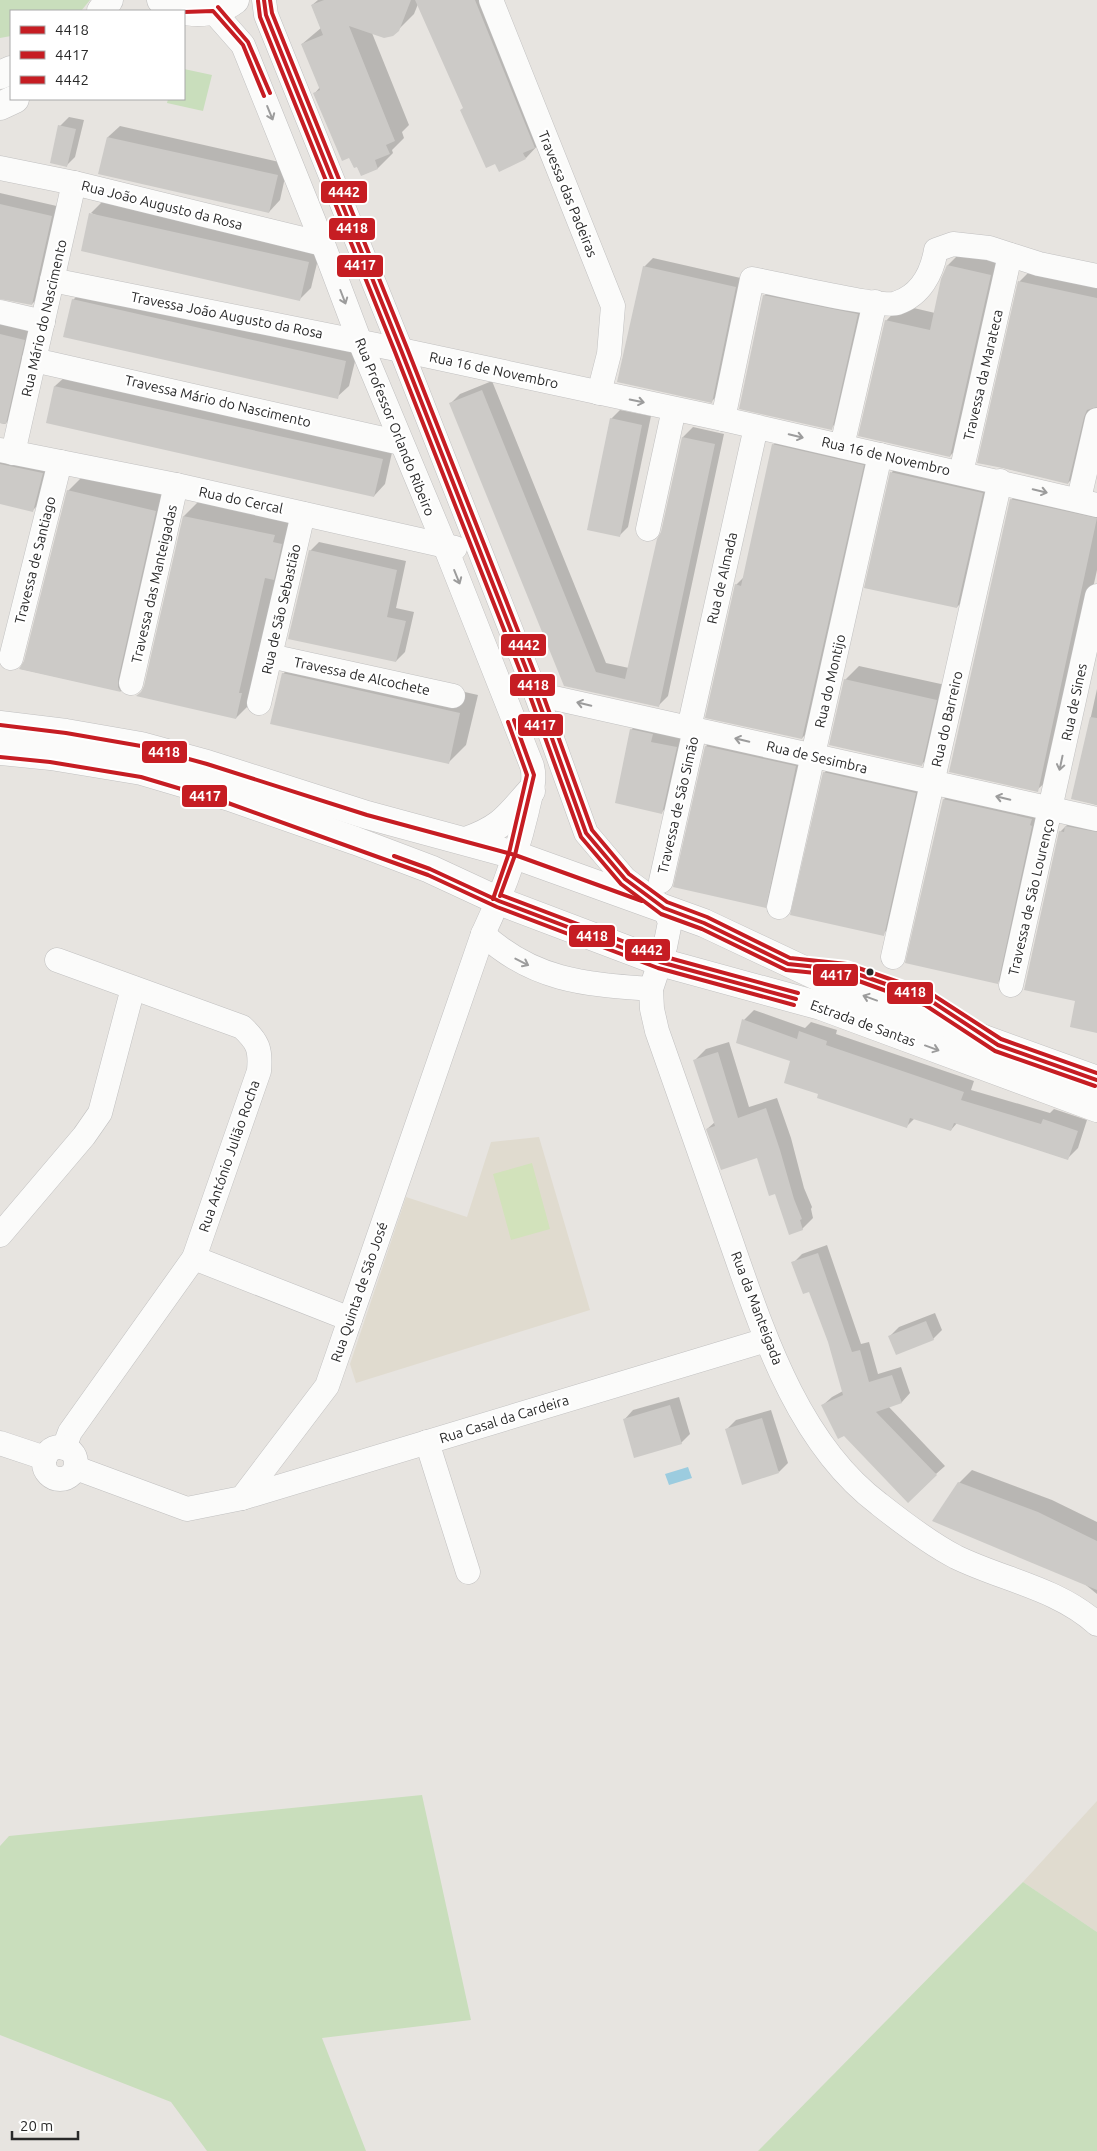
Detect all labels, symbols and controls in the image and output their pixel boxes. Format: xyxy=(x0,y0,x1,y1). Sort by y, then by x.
legend xyxy=(10,10,185,100)
text: 4418 xyxy=(55,21,89,38)
text: 4417 xyxy=(55,46,89,63)
text: 4442 xyxy=(55,71,89,88)
one-way arrow xyxy=(266,105,276,120)
street label: Travessa das Padeiras xyxy=(535,128,601,260)
street label: Rua João Augusto da Rosa xyxy=(80,177,244,233)
line badge: 4442 xyxy=(320,180,368,204)
text: 4442 xyxy=(328,184,360,200)
line badge: 4418 xyxy=(328,217,376,241)
text: 4418 xyxy=(336,220,368,236)
street label: Rua Mário do Nascimento xyxy=(18,238,70,398)
line badge: 4417 xyxy=(336,254,384,278)
text: 4417 xyxy=(344,257,376,273)
one-way arrow xyxy=(339,288,348,304)
street label: Travessa João Augusto da Rosa xyxy=(130,289,324,341)
street label: Travessa da Marateca xyxy=(960,308,1006,442)
street label: Rua Professor Orlando Ribeiro xyxy=(352,336,438,518)
street label: Rua 16 de Novembro xyxy=(428,348,560,392)
street label: Travessa Mário do Nascimento xyxy=(123,372,313,430)
one-way arrow xyxy=(628,397,644,407)
one-way arrow xyxy=(787,432,803,441)
street label: Rua 16 de Novembro xyxy=(820,433,952,479)
street label: Rua do Cercal xyxy=(197,483,285,517)
one-way arrow xyxy=(1031,486,1047,496)
street label: Travessa de Santiago xyxy=(11,495,59,625)
street label: Travessa das Manteigadas xyxy=(128,503,180,665)
street label: Rua de Almada xyxy=(704,531,740,625)
street label: Rua de São Sebastião xyxy=(258,542,304,676)
one-way arrow xyxy=(453,569,462,584)
line badge: 4442 xyxy=(500,633,547,657)
street label: Rua do Montijo xyxy=(811,633,849,729)
text: 4442 xyxy=(508,637,540,653)
street label: Travessa de Alcochete xyxy=(292,654,432,698)
street label: Rua de Sines xyxy=(1058,662,1090,742)
street label: Rua do Barreiro xyxy=(928,669,966,769)
line badge: 4418 xyxy=(509,673,556,697)
text: 4418 xyxy=(517,677,549,693)
one-way arrow xyxy=(576,699,592,709)
line badge: 4417 xyxy=(517,713,564,737)
text: 4417 xyxy=(524,717,556,733)
street label: Travessa de São Simão xyxy=(654,735,702,875)
one-way arrow xyxy=(735,735,751,744)
street label: Rua de Sesimbra xyxy=(765,738,869,776)
line badge: 4418 xyxy=(141,740,188,764)
text: 4418 xyxy=(148,744,180,760)
one-way arrow xyxy=(1056,755,1065,771)
line badge: 4417 xyxy=(181,784,228,808)
text: 4417 xyxy=(189,788,221,804)
one-way arrow xyxy=(996,793,1012,803)
street label: Travessa de São Lourenço xyxy=(1005,817,1057,977)
line badge: 4418 xyxy=(568,924,616,948)
text: 4418 xyxy=(576,928,608,944)
line badge: 4442 xyxy=(624,938,671,962)
text: 4442 xyxy=(631,942,663,958)
one-way arrow xyxy=(514,957,529,967)
line badge: 4417 xyxy=(812,963,859,987)
text: 4417 xyxy=(820,967,852,983)
unlabelled marker xyxy=(865,967,875,977)
line badge: 4418 xyxy=(886,981,934,1005)
text: 4418 xyxy=(894,984,926,1000)
one-way arrow xyxy=(862,993,878,1002)
street label: Estrada de Santas xyxy=(808,997,918,1049)
one-way arrow xyxy=(924,1044,939,1053)
street label: Rua António Julião Rocha xyxy=(195,1078,263,1234)
street label: Rua Quinta de São José xyxy=(327,1220,391,1364)
street label: Rua da Manteigada xyxy=(728,1249,786,1367)
street label: Rua Casal da Cardeira xyxy=(437,1392,571,1446)
scale bar xyxy=(12,2108,79,2140)
text: 20 m xyxy=(20,2117,53,2134)

